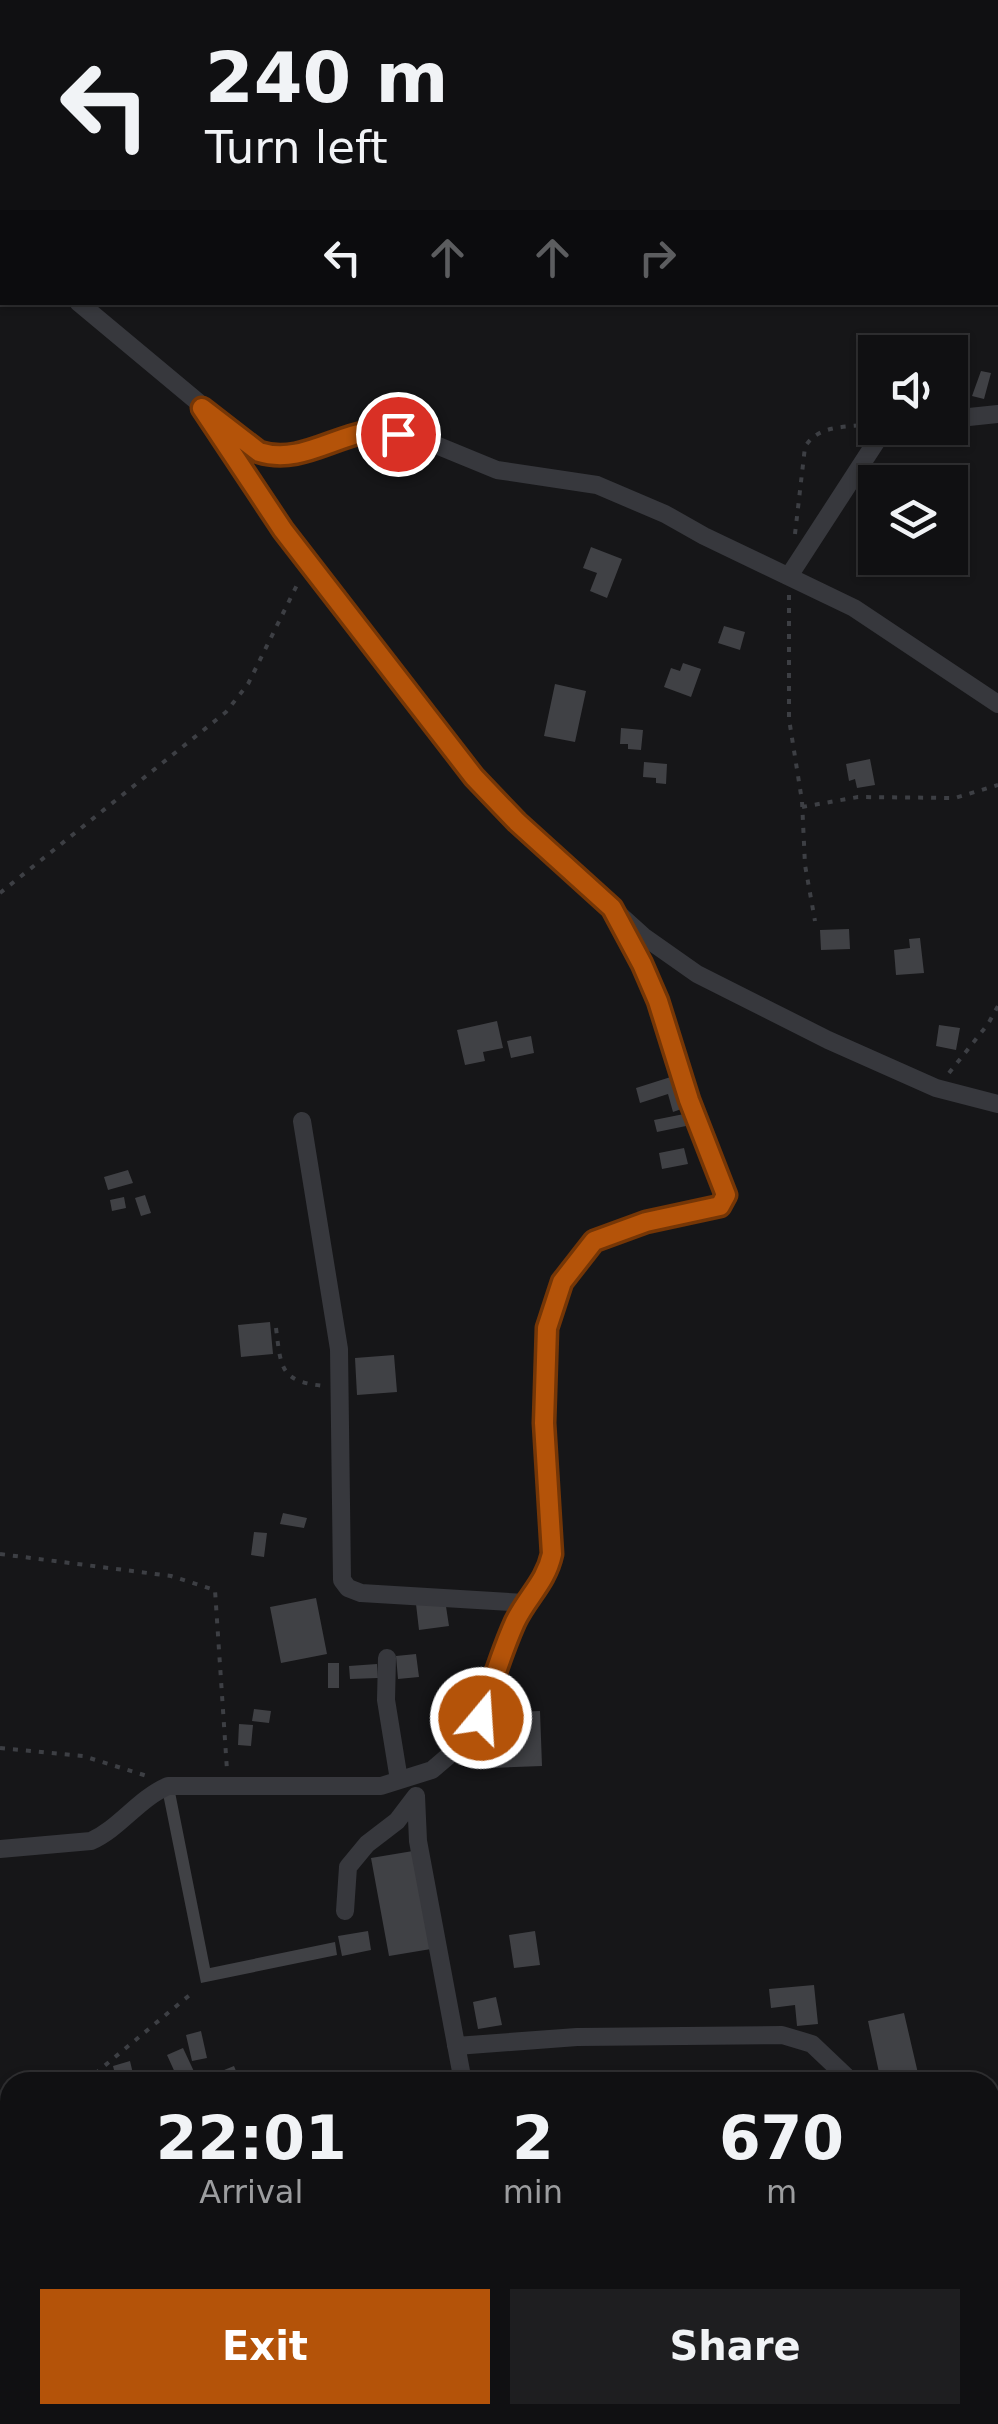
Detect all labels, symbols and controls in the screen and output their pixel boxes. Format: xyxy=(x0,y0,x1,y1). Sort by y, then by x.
text: 240 m xyxy=(205,37,448,119)
icon: left xyxy=(40,40,170,170)
text: Turn left xyxy=(205,121,388,174)
icon: left xyxy=(315,230,370,285)
icon: ahead xyxy=(420,230,475,285)
icon: ahead xyxy=(525,230,580,285)
icon: right xyxy=(630,230,685,285)
map controls xyxy=(858,335,968,575)
button: sound xyxy=(858,335,968,445)
pin xyxy=(356,392,441,477)
icon: arrive xyxy=(371,407,426,462)
button: layers xyxy=(858,465,968,575)
position arrow xyxy=(429,1666,533,1770)
text: 22:01 xyxy=(156,2103,347,2173)
text: 2 xyxy=(512,2103,554,2173)
text: 670 xyxy=(719,2103,844,2173)
text: Arrival xyxy=(199,2173,303,2211)
text: min xyxy=(503,2173,563,2211)
text: m xyxy=(766,2173,797,2211)
button: Exit xyxy=(40,2289,490,2404)
button: Share xyxy=(510,2289,960,2404)

